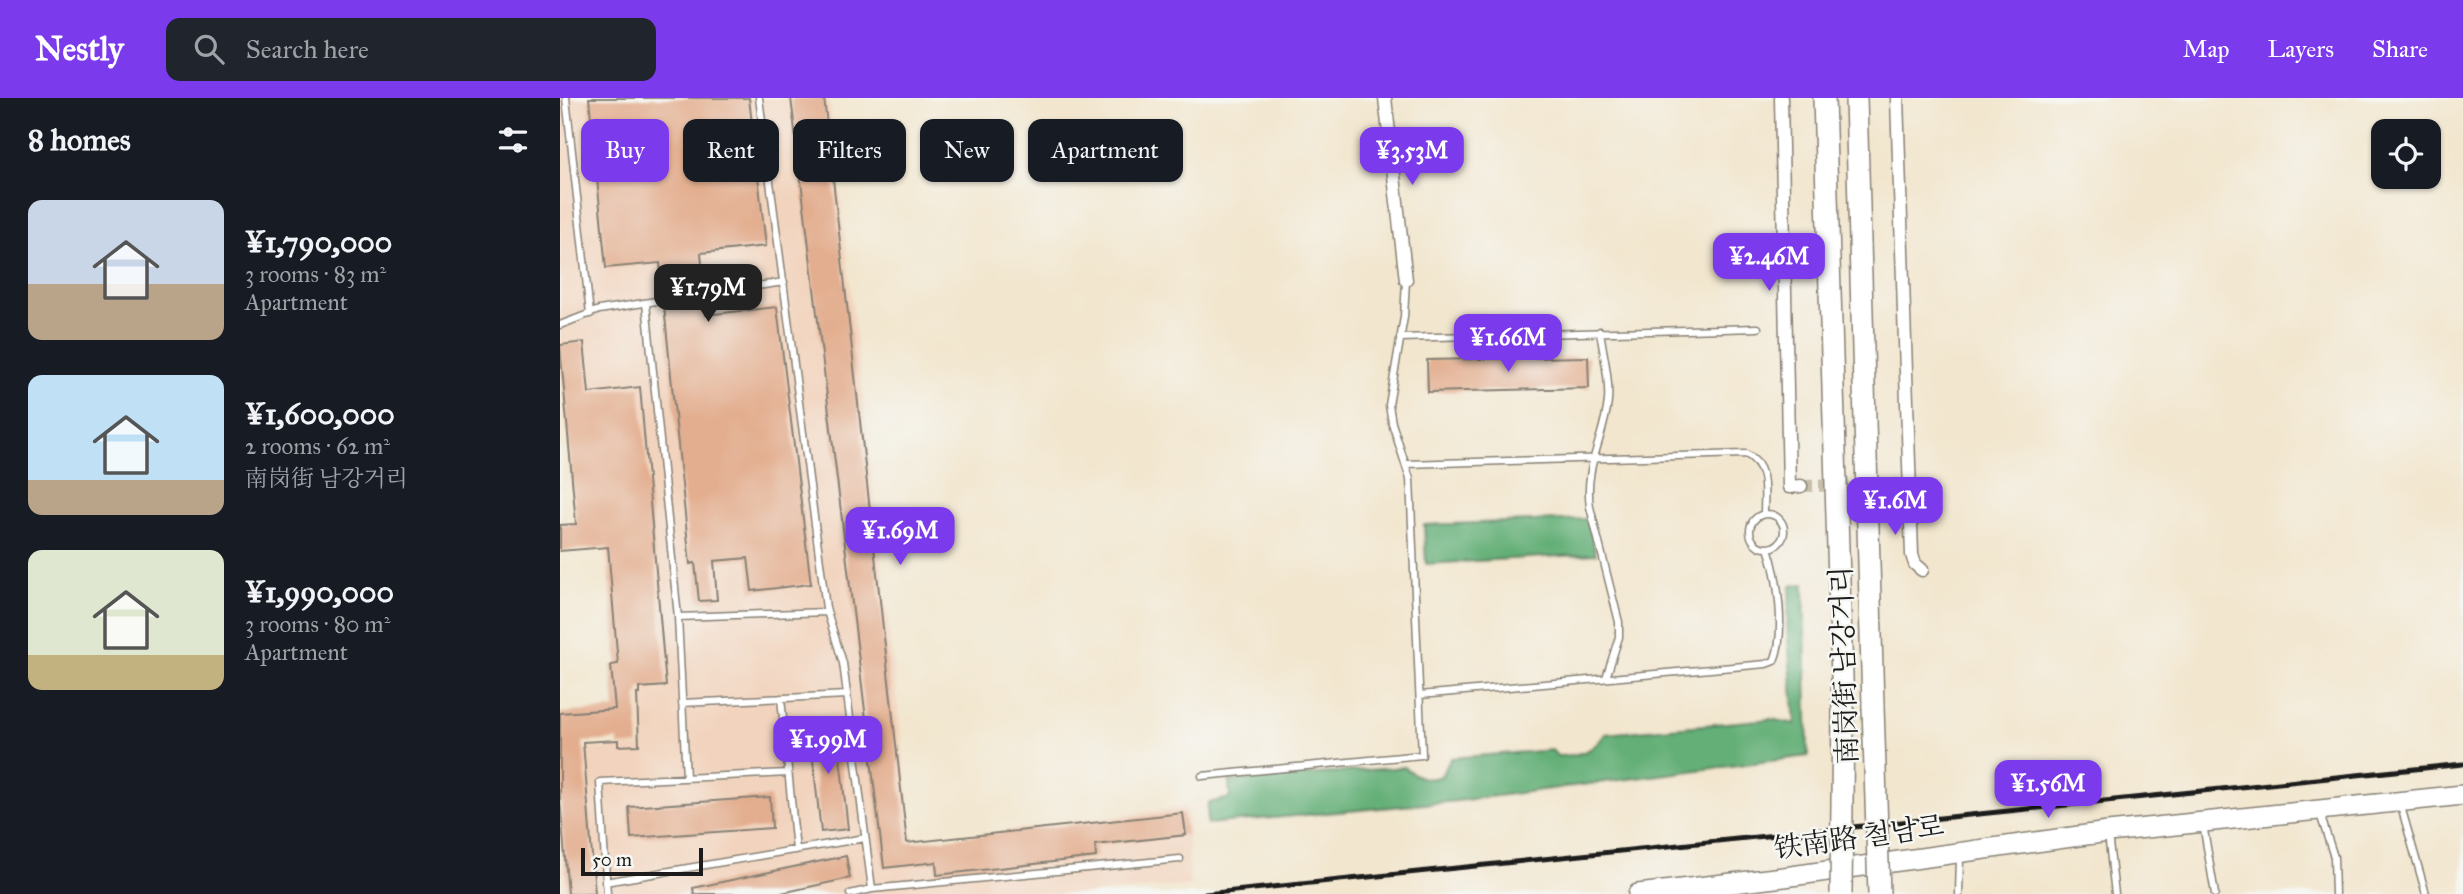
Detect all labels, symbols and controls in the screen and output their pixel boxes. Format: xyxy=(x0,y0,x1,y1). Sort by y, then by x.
search box xyxy=(166,18,656,81)
text: Nestly xyxy=(35,29,124,69)
icon: search xyxy=(190,30,228,68)
text: Search here xyxy=(246,33,369,65)
text: Map xyxy=(2183,34,2230,64)
text: Layers xyxy=(2268,34,2334,64)
text: Share xyxy=(2372,34,2428,64)
chip: Buy xyxy=(581,119,669,182)
chip: Rent xyxy=(683,119,779,182)
chip: Filters xyxy=(793,119,906,182)
chip: New xyxy=(920,119,1014,182)
chip: Apartment xyxy=(1028,119,1183,182)
map controls xyxy=(2371,119,2441,189)
button: locate xyxy=(2371,119,2441,189)
icon: filters xyxy=(494,121,532,159)
text: 8 homes xyxy=(28,122,131,158)
pin: ¥3.53M xyxy=(1355,127,1469,187)
text: ¥3.53M xyxy=(1376,136,1448,164)
text: ¥1,790,000 xyxy=(245,224,392,260)
icon: home xyxy=(84,228,168,312)
pin: ¥2.46M xyxy=(1712,234,1826,293)
text: ¥2.46M xyxy=(1729,242,1809,270)
text: 3 rooms · 83 m² xyxy=(245,260,386,288)
pin: ¥1.79M xyxy=(651,264,765,324)
text: ¥1.79M xyxy=(670,273,746,301)
text: Apartment xyxy=(245,288,348,316)
pin: ¥1.66M xyxy=(1451,314,1565,374)
text: ¥1.66M xyxy=(1470,323,1546,351)
text: ¥1,600,000 xyxy=(245,396,395,432)
icon: home xyxy=(84,403,168,487)
text: 2 rooms · 62 m² xyxy=(245,432,390,460)
text: 南岗街 남강거리 xyxy=(245,464,408,492)
pin: ¥1.6M xyxy=(1846,478,1944,537)
text: ¥1.6M xyxy=(1863,486,1927,514)
pin: ¥1.69M xyxy=(843,508,957,567)
text: ¥1.69M xyxy=(862,516,938,544)
street label: 南岗街 남강거리 xyxy=(1823,565,1865,765)
text: ¥1,990,000 xyxy=(245,574,394,610)
icon: home xyxy=(84,578,168,662)
text: 3 rooms · 80 m² xyxy=(245,610,390,638)
text: Apartment xyxy=(245,638,348,666)
pin: ¥1.99M xyxy=(771,716,885,776)
text: ¥1.99M xyxy=(789,725,867,753)
pin: ¥1.56M xyxy=(1991,760,2105,820)
text: ¥1.56M xyxy=(2011,769,2085,797)
street label: 铁南路 철남로 xyxy=(1772,808,1946,866)
scale bar xyxy=(581,845,704,877)
text: 50 m xyxy=(592,848,632,871)

